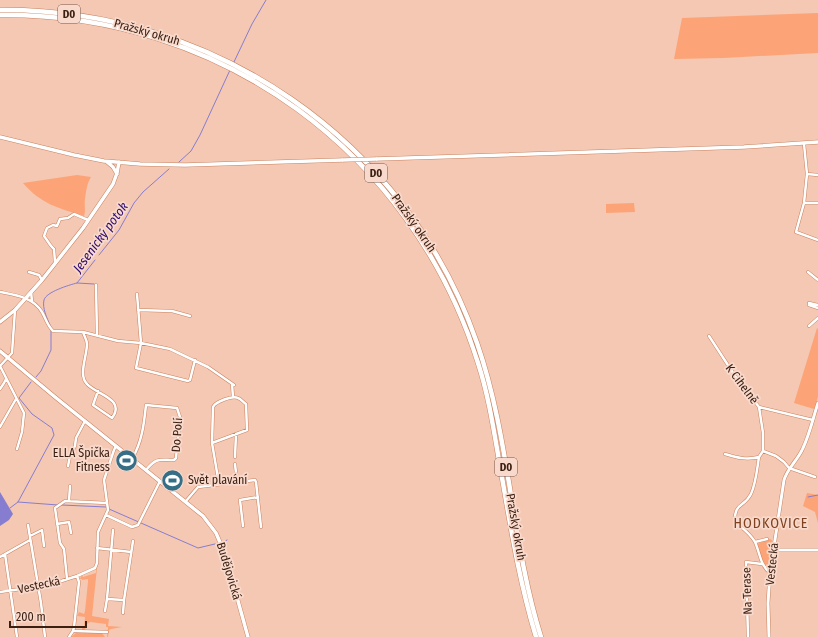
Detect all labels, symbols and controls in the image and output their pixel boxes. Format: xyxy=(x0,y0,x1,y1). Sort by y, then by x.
road number: D0 xyxy=(58,5,80,23)
street label: Pražský okruh xyxy=(112,16,182,48)
road number: D0 xyxy=(365,164,387,182)
street label: Pražský okruh xyxy=(389,191,439,255)
water label: Jesenický potok xyxy=(69,199,131,276)
street label: K Cihelně xyxy=(723,361,761,407)
street label: Do Polí xyxy=(169,417,185,453)
place label: ELLA Špička Fitness xyxy=(53,445,110,474)
sports icon: ELLA Špička Fitness xyxy=(113,447,139,473)
road number: D0 xyxy=(495,458,517,476)
sports icon: Svět plavání xyxy=(159,467,185,493)
place label: Svět plavání xyxy=(188,473,247,487)
street label: Pražský okruh xyxy=(503,492,529,562)
district label: HODKOVICE xyxy=(734,515,808,532)
street label: Budějovická xyxy=(214,541,244,602)
street label: Vestecká xyxy=(763,542,781,586)
street label: Na Terase xyxy=(739,567,755,615)
street label: Vestecká xyxy=(17,574,62,596)
scale bar xyxy=(10,603,86,629)
text: 200 m xyxy=(16,610,46,624)

